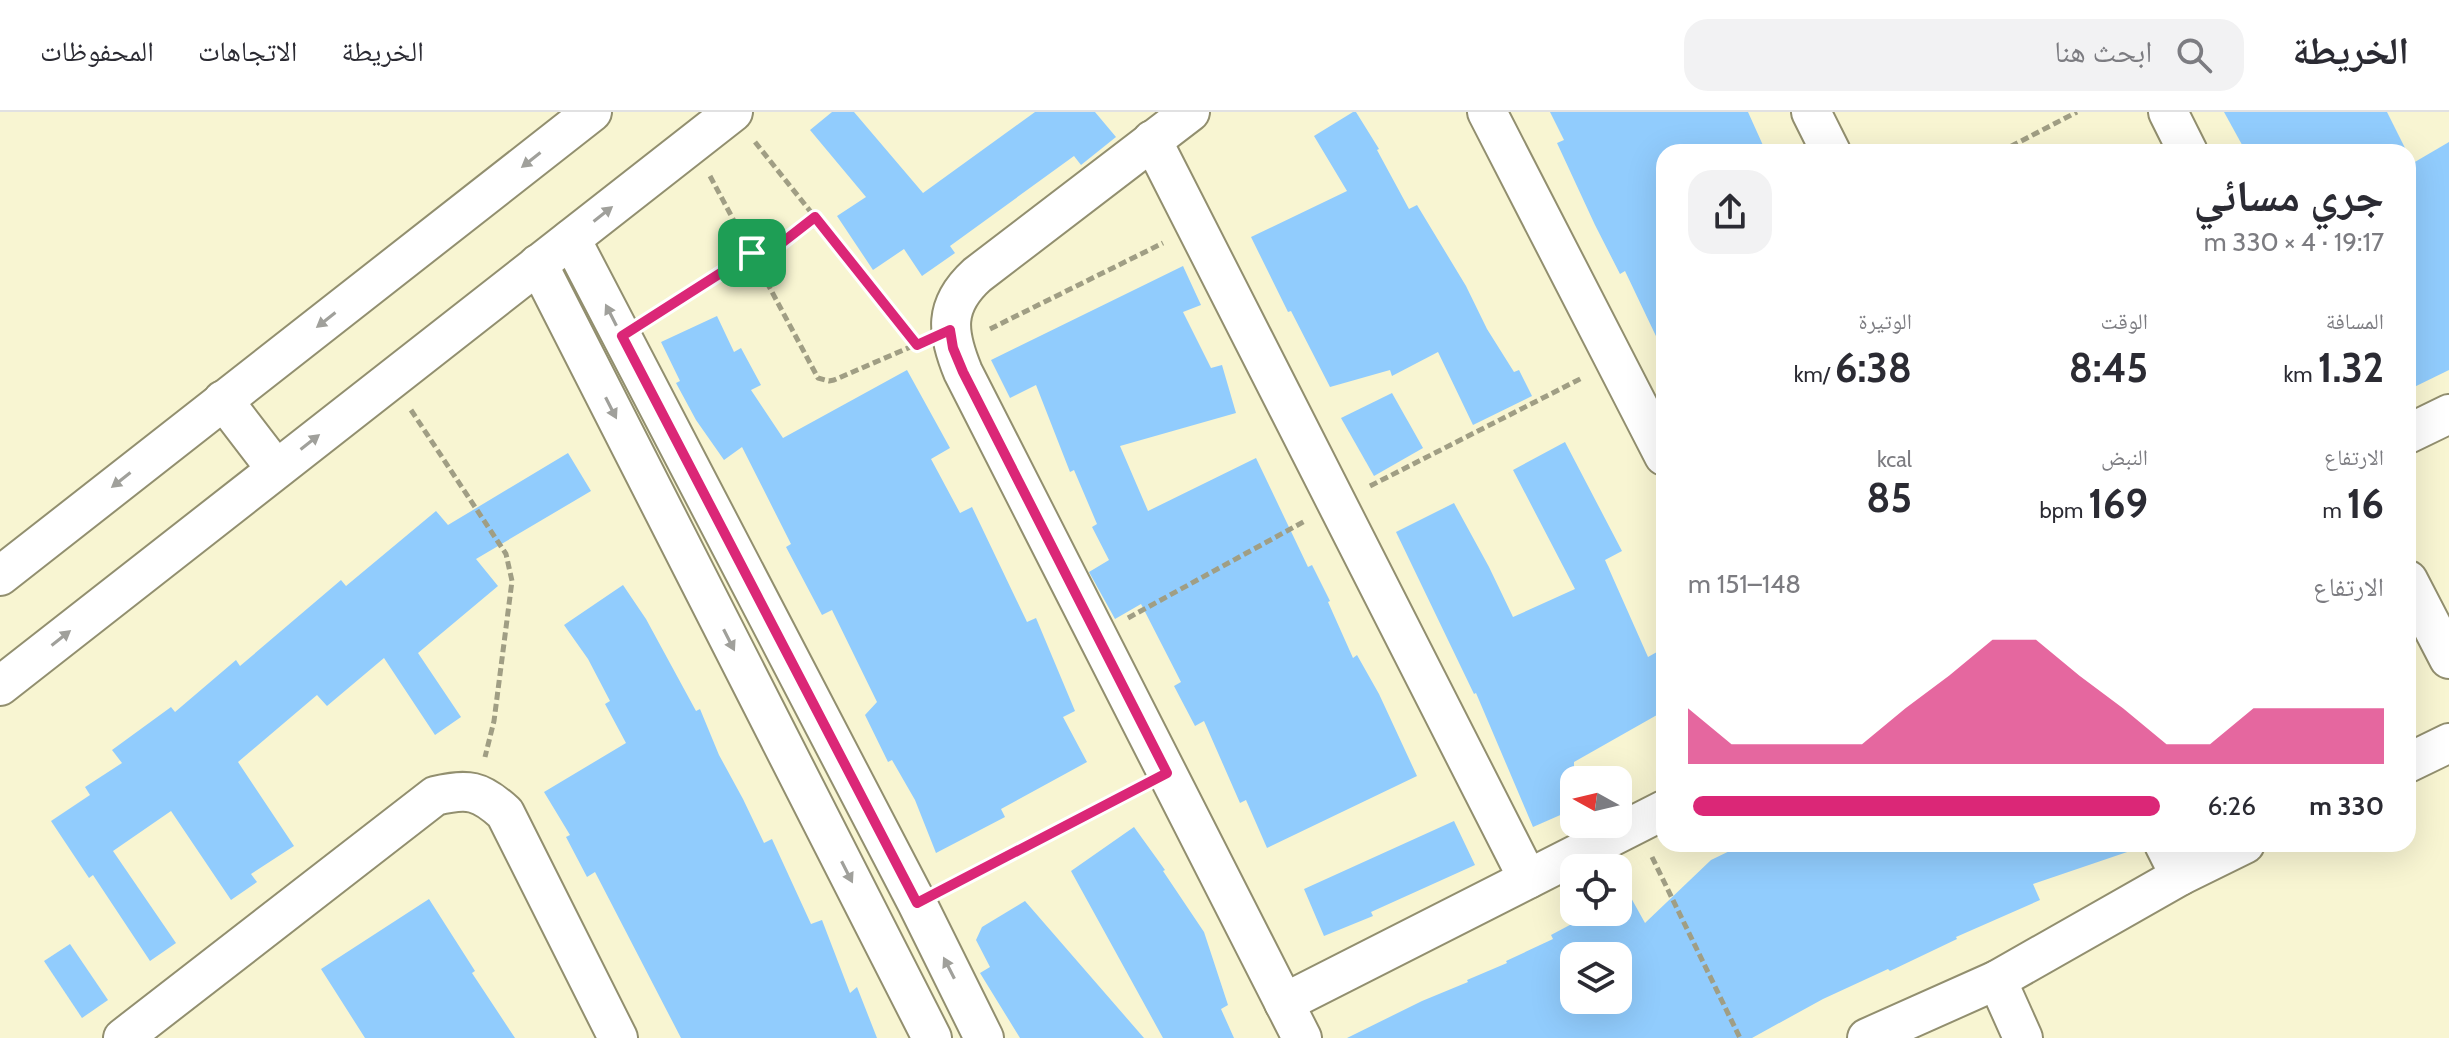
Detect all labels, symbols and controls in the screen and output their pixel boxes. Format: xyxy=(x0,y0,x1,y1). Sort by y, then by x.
search box xyxy=(1684,19,2244,91)
text: الخريطة xyxy=(2292,27,2409,74)
text: ابحث هنا xyxy=(2054,33,2152,70)
icon: search xyxy=(2172,33,2216,77)
text: المحفوظات xyxy=(40,34,154,68)
text: الاتجاهات xyxy=(198,34,297,68)
text: الخريطة xyxy=(341,34,424,68)
one-way arrow xyxy=(521,151,541,168)
text: جري مسائي xyxy=(2194,169,2384,222)
button: share xyxy=(1688,170,1772,254)
one-way arrow xyxy=(593,206,613,222)
pin xyxy=(718,219,786,287)
text: 19:17 · 4 × 330 m xyxy=(2204,226,2384,258)
icon: arrive xyxy=(730,231,774,275)
one-way arrow xyxy=(604,303,617,326)
text: الوتيرة xyxy=(1858,308,1912,335)
text: الوقت xyxy=(2101,308,2148,335)
text: المسافة xyxy=(2326,308,2384,335)
one-way arrow xyxy=(316,311,336,327)
text: 6:38 xyxy=(1835,343,1912,392)
text: 8:45 xyxy=(2069,343,2148,392)
text: 1.32 xyxy=(2318,343,2384,392)
text: /km xyxy=(1794,361,1835,388)
text: km xyxy=(2284,361,2318,388)
one-way arrow xyxy=(605,397,618,420)
one-way arrow xyxy=(300,435,320,451)
text: النبض xyxy=(2101,444,2148,471)
text: الارتفاع xyxy=(2324,444,2384,471)
text: kcal xyxy=(1877,446,1912,473)
one-way arrow xyxy=(111,472,131,488)
text: 85 xyxy=(1866,473,1912,522)
text: 169 xyxy=(2088,479,2148,528)
text: 16 xyxy=(2347,479,2384,528)
text: bpm xyxy=(2040,497,2088,524)
text: m xyxy=(2323,497,2347,524)
text: 148–151 m xyxy=(1688,568,1801,600)
text: الارتفاع xyxy=(2313,571,2384,603)
one-way arrow xyxy=(723,629,736,652)
one-way arrow xyxy=(51,630,71,646)
north arrow xyxy=(1560,766,1632,838)
map controls xyxy=(1560,766,1632,1014)
text: 6:26 xyxy=(2207,790,2256,822)
text: 330 m xyxy=(2309,790,2384,822)
button: locate xyxy=(1560,854,1632,926)
one-way arrow xyxy=(841,860,854,883)
button: layers xyxy=(1560,942,1632,1014)
one-way arrow xyxy=(943,957,956,980)

